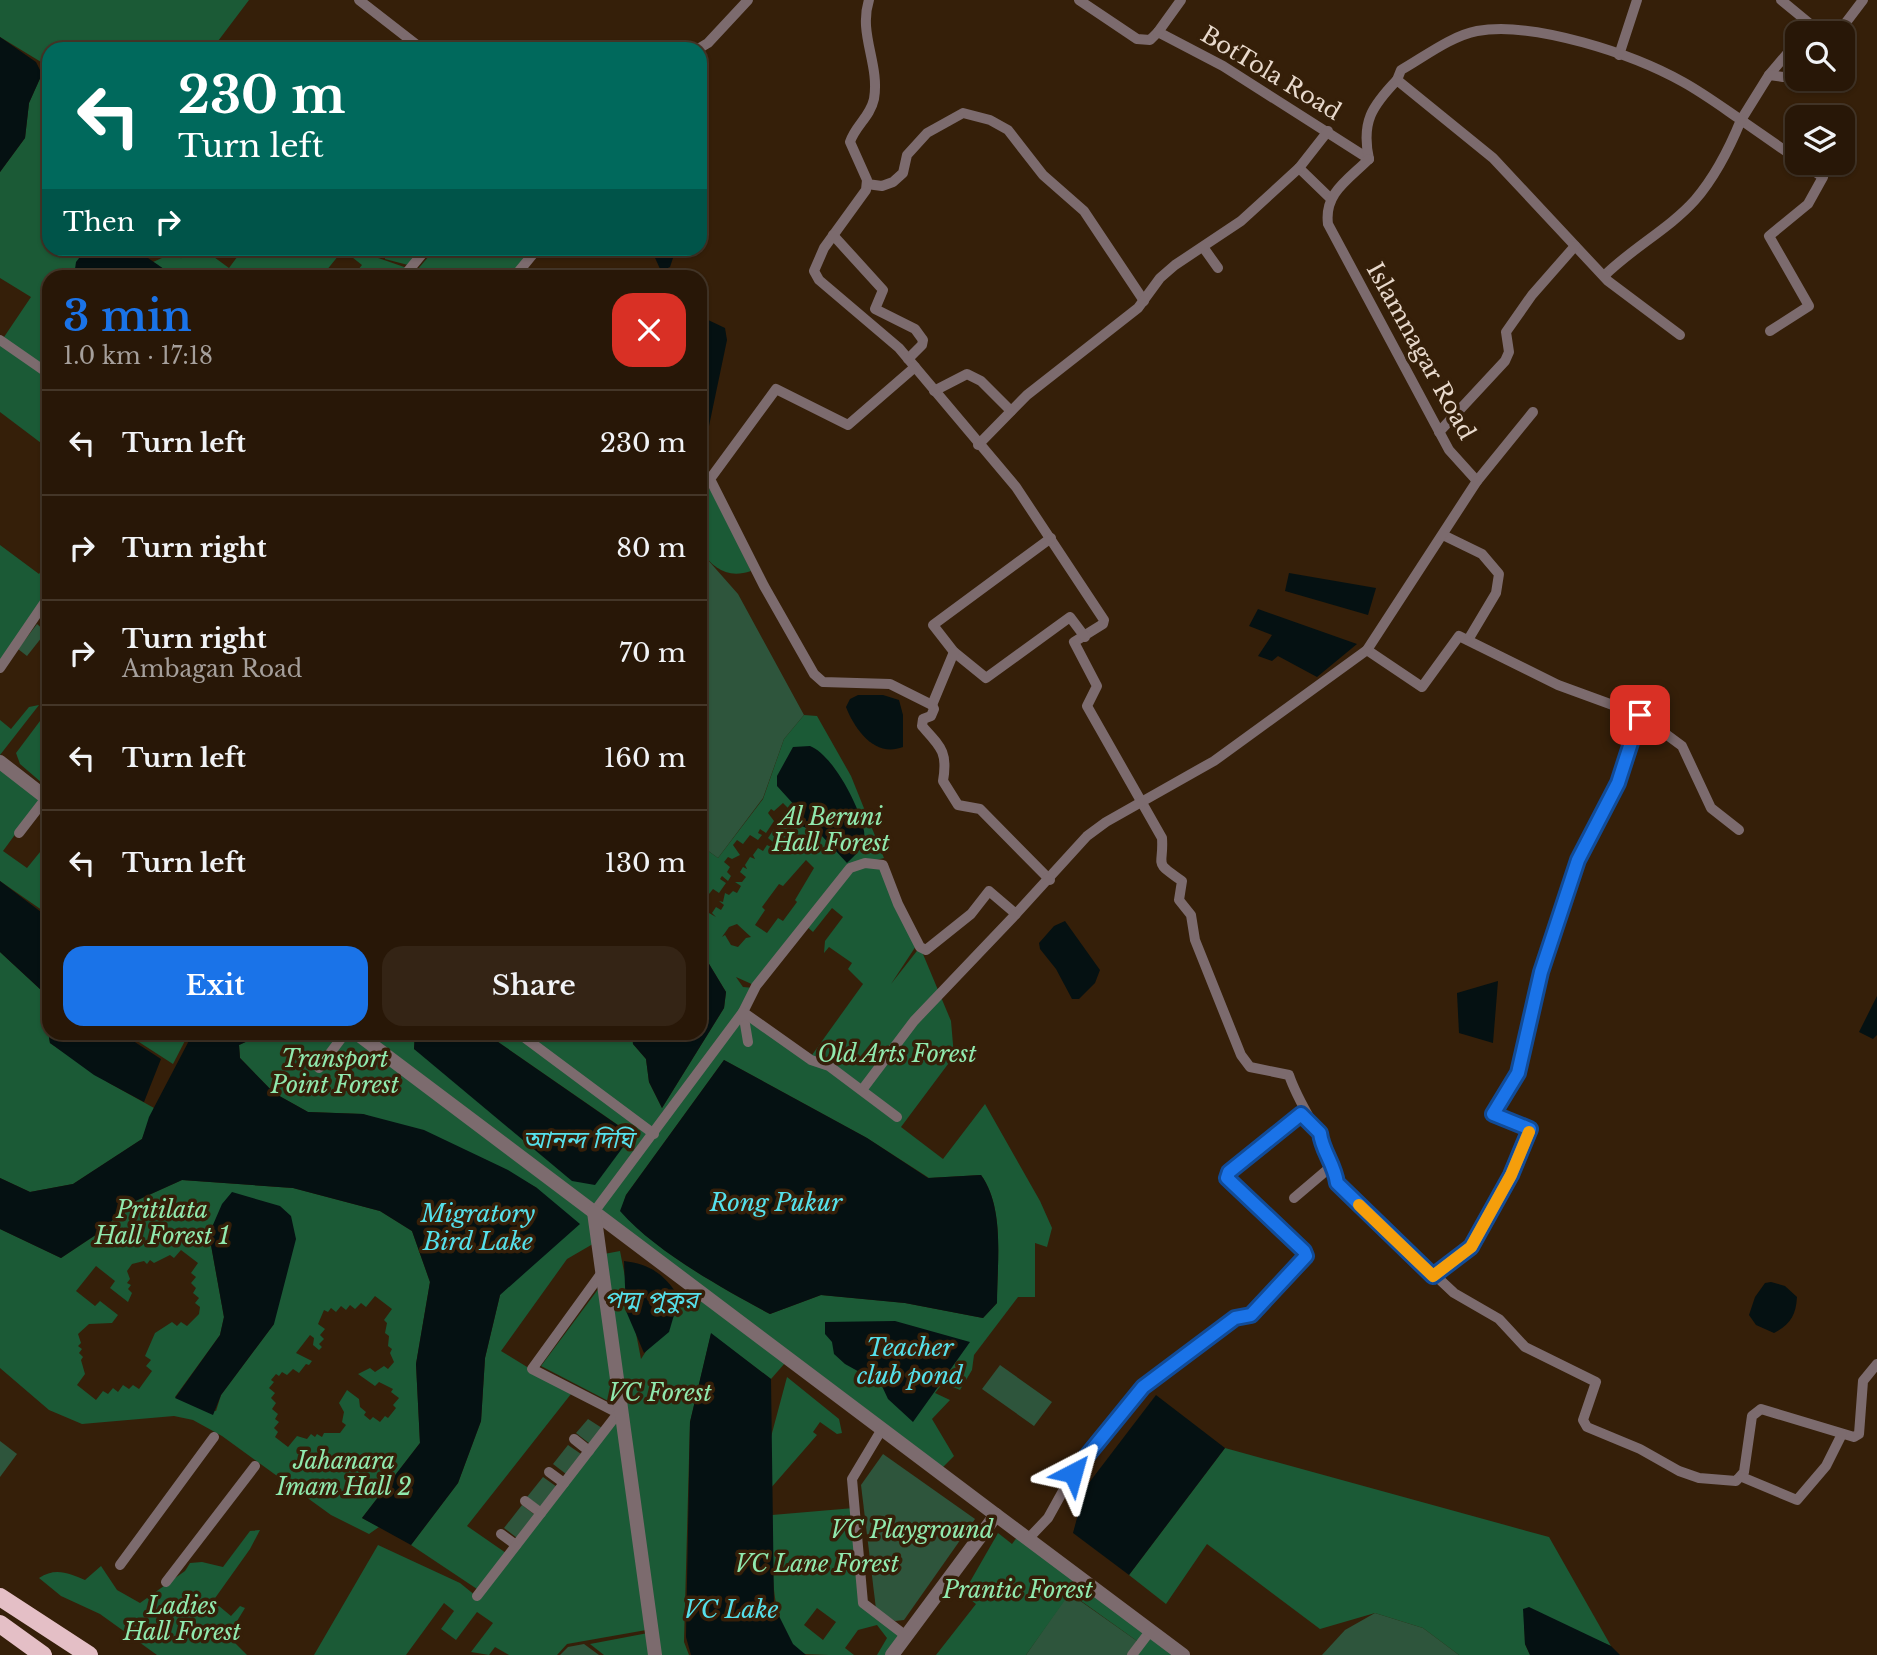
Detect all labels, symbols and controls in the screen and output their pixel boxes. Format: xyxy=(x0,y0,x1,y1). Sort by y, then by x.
street label: BotTola Road xyxy=(1196,20,1346,126)
map controls xyxy=(1785,21,1855,175)
button: search xyxy=(1785,21,1855,91)
text: 230 m xyxy=(178,65,345,126)
icon: left xyxy=(63,70,154,161)
button: layers xyxy=(1785,105,1855,175)
text: Turn left xyxy=(178,126,324,166)
icon: right xyxy=(149,203,187,241)
text: Then xyxy=(63,206,135,238)
street label: Islamnagar Road xyxy=(1361,258,1481,444)
text: 3 min xyxy=(63,290,192,342)
button: close xyxy=(612,293,686,367)
text: 1.0 km · 17:18 xyxy=(63,342,213,370)
icon: left xyxy=(63,424,101,462)
text: Turn left xyxy=(122,427,246,459)
text: 230 m xyxy=(600,427,686,459)
icon: right xyxy=(63,529,101,567)
text: Turn right xyxy=(122,532,267,564)
text: 80 m xyxy=(616,532,686,564)
text: Turn right xyxy=(122,623,267,655)
icon: right xyxy=(63,634,101,672)
text: 70 m xyxy=(619,637,686,669)
text: Ambagan Road xyxy=(122,655,302,683)
pin xyxy=(1610,685,1670,745)
icon: arrive xyxy=(1621,696,1659,734)
icon: left xyxy=(63,739,101,777)
text: Turn left xyxy=(122,742,246,774)
text: 160 m xyxy=(604,742,686,774)
park label: Al Beruni Hall Forest xyxy=(771,803,890,857)
icon: left xyxy=(63,844,101,882)
text: Turn left xyxy=(122,847,246,879)
text: 130 m xyxy=(604,847,686,879)
button: Exit xyxy=(63,946,368,1026)
button: Share xyxy=(382,946,686,1026)
park label: Old Arts Forest xyxy=(817,1040,977,1068)
park label: Transport Point Forest xyxy=(270,1045,400,1099)
water label: আনন্দ দিঘি xyxy=(523,1125,637,1154)
water label: Rong Pukur xyxy=(709,1188,843,1217)
park label: Pritilata Hall Forest 1 xyxy=(94,1196,229,1250)
water label: Migratory Bird Lake xyxy=(420,1199,536,1256)
water label: পদ্ম পুকুর xyxy=(604,1285,703,1314)
water label: Teacher club pond xyxy=(857,1333,964,1390)
park label: VC Forest xyxy=(608,1379,713,1407)
position arrow xyxy=(1036,1436,1110,1510)
park label: Jahanara Imam Hall 2 xyxy=(275,1447,412,1501)
park label: VC Playground xyxy=(830,1516,994,1544)
park label: VC Lane Forest xyxy=(735,1550,900,1578)
park label: Prantic Forest xyxy=(942,1576,1094,1604)
park label: Ladies Hall Forest xyxy=(122,1592,241,1646)
water label: VC Lake xyxy=(684,1595,779,1624)

